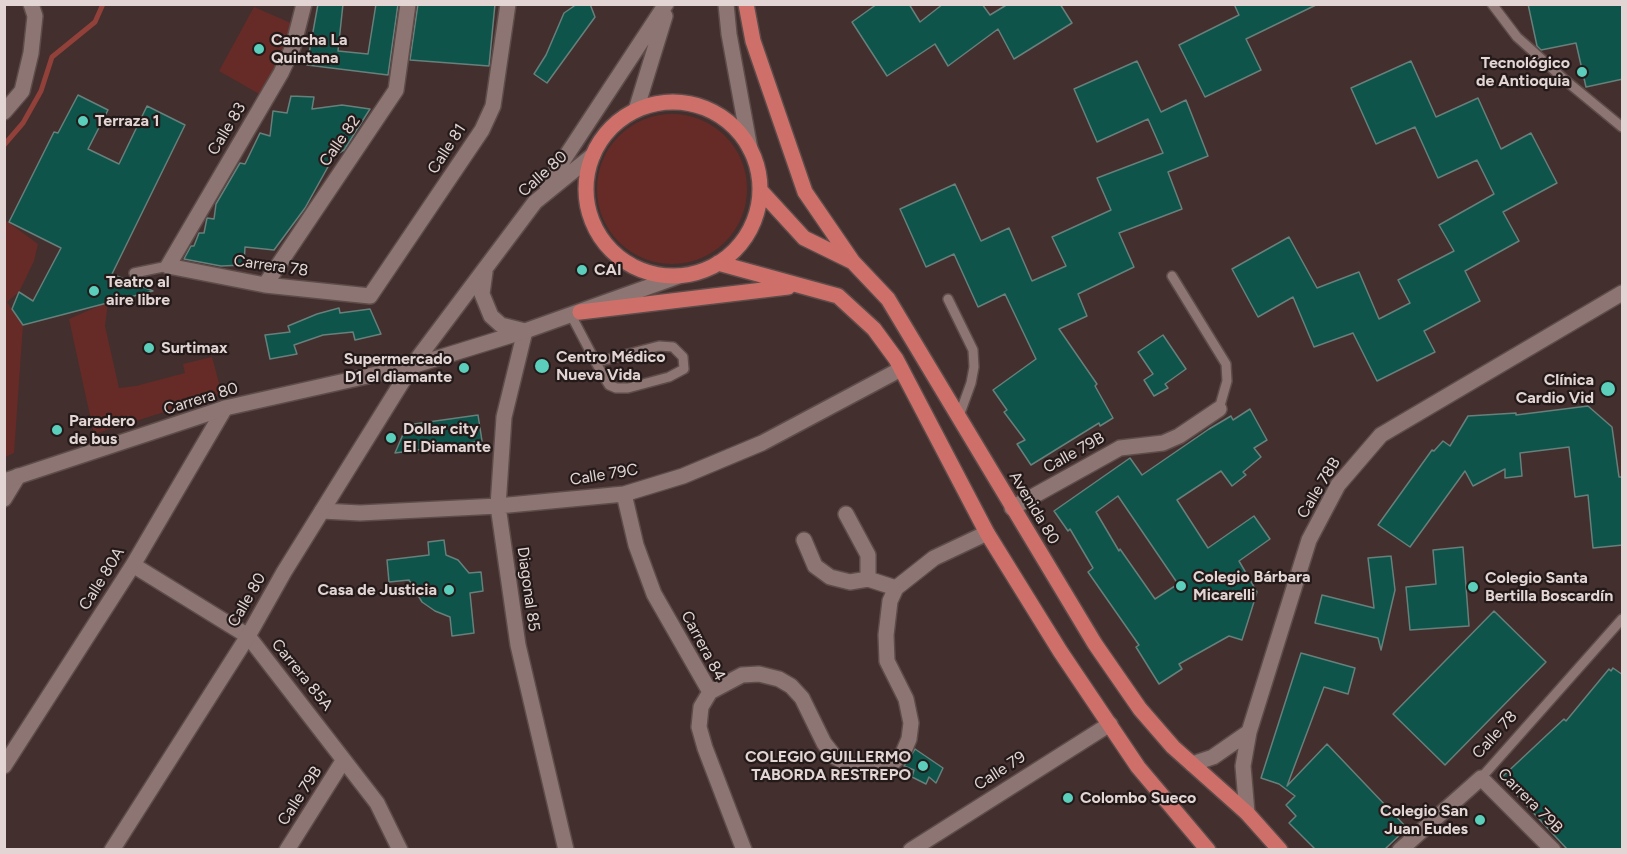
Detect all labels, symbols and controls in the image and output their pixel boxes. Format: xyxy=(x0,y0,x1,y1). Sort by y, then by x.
place label: Cancha La Quintana xyxy=(271,30,348,68)
marker: Cancha La Quintana xyxy=(252,42,266,56)
place label: Tecnológico de Antioquia xyxy=(1476,53,1570,91)
marker: Tecnológico de Antioquia xyxy=(1575,65,1589,79)
street label: Calle 83 xyxy=(204,99,250,159)
place label: Terraza 1 xyxy=(95,111,160,131)
street label: Calle 82 xyxy=(315,112,365,170)
marker: Terraza 1 xyxy=(76,114,90,128)
street label: Calle 81 xyxy=(424,120,470,178)
street label: Calle 80 xyxy=(514,147,572,201)
street label: Carrera 78 xyxy=(232,251,310,281)
place label: CAI xyxy=(594,260,622,280)
marker: CAI xyxy=(575,263,589,277)
place label: Teatro al aire libre xyxy=(106,272,170,310)
marker: Teatro al aire libre xyxy=(87,284,101,298)
place label: Surtimax xyxy=(161,338,228,358)
marker: Surtimax xyxy=(142,341,156,355)
place label: Centro Médico Nueva Vida xyxy=(556,347,666,385)
place label: Supermercado D1 el diamante xyxy=(344,349,452,387)
marker: Centro Médico Nueva Vida xyxy=(533,357,551,375)
marker: Supermercado D1 el diamante xyxy=(457,361,471,375)
place label: Clínica Cardio Vid xyxy=(1516,370,1594,408)
street label: Carrera 80 xyxy=(161,379,241,419)
marker: Clínica Cardio Vid xyxy=(1599,380,1617,398)
place label: Paradero de bus xyxy=(69,411,135,449)
place label: Dollar city El Diamante xyxy=(403,419,491,457)
marker: Paradero de bus xyxy=(50,423,64,437)
street label: Calle 79B xyxy=(1040,428,1108,478)
marker: Dollar city El Diamante xyxy=(384,431,398,445)
street label: Calle 78B xyxy=(1293,454,1345,522)
street label: Calle 79C xyxy=(569,460,639,490)
street label: Avenida 80 xyxy=(1005,468,1063,548)
street label: Calle 80A xyxy=(75,544,129,614)
street label: Diagonal 85 xyxy=(513,546,543,632)
place label: Colegio Bárbara Micarelli xyxy=(1193,567,1311,605)
place label: Colegio Santa Bertilla Boscardín xyxy=(1485,568,1613,606)
street label: Calle 80 xyxy=(224,569,270,631)
marker: Colegio Bárbara Micarelli xyxy=(1174,579,1188,593)
place label: Casa de Justicia xyxy=(317,580,437,600)
marker: Colegio Santa Bertilla Boscardín xyxy=(1466,580,1480,594)
marker: Casa de Justicia xyxy=(442,583,456,597)
street label: Carrera 84 xyxy=(677,608,729,684)
street label: Carrera 85A xyxy=(267,635,337,715)
street label: Calle 78 xyxy=(1469,707,1521,763)
place label: COLEGIO GUILLERMO TABORDA RESTREPO xyxy=(745,747,911,785)
street label: Calle 79 xyxy=(971,747,1029,795)
marker: COLEGIO GUILLERMO TABORDA RESTREPO xyxy=(916,759,930,773)
street label: Calle 79B xyxy=(274,763,326,829)
street label: Carrera 79B xyxy=(1493,764,1567,838)
place label: Colombo Sueco xyxy=(1080,788,1196,808)
marker: Colombo Sueco xyxy=(1061,791,1075,805)
place label: Colegio San Juan Eudes xyxy=(1380,801,1468,839)
marker: Colegio San Juan Eudes xyxy=(1473,813,1487,827)

